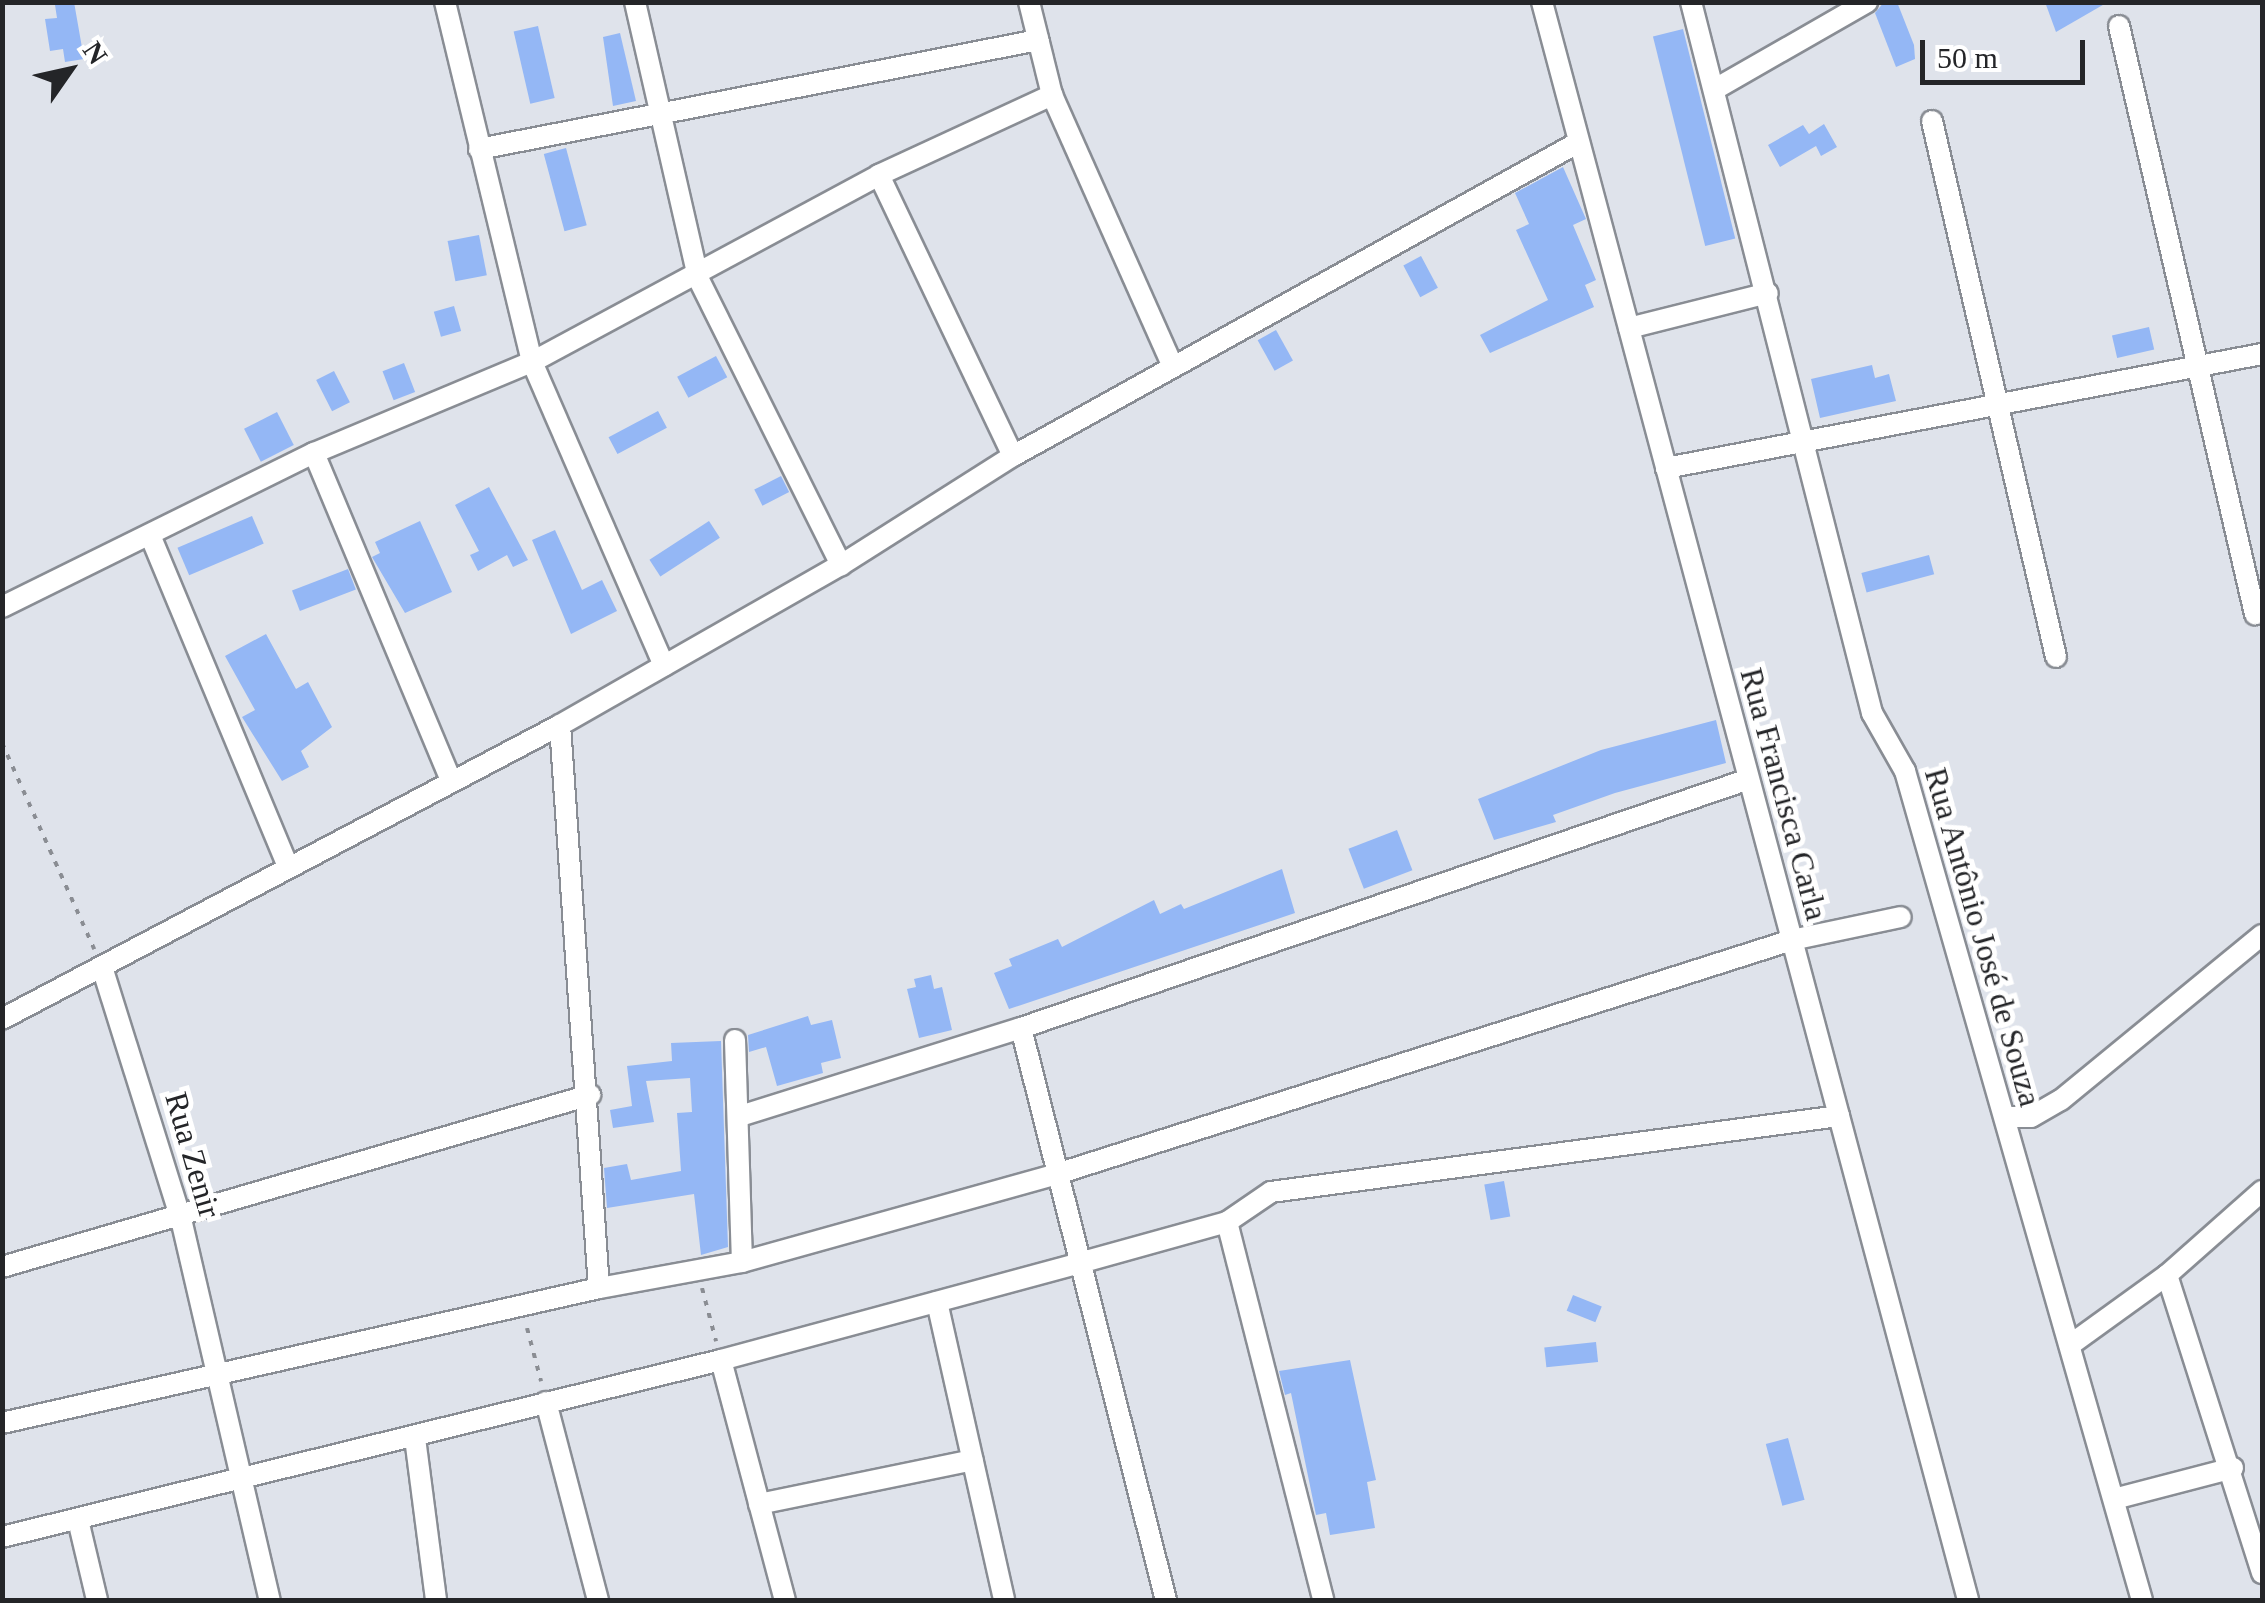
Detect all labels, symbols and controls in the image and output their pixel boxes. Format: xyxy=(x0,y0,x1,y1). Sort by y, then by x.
north arrow xyxy=(20,20,120,120)
scale bar xyxy=(1925,20,2090,82)
text: N xyxy=(77,36,114,70)
text: 50 m xyxy=(1937,41,1998,74)
street label: Rua Francisca Carla xyxy=(1732,664,1836,924)
street label: Rua Antônio José de Souza xyxy=(1916,763,2050,1111)
street label: Rua Zenir xyxy=(157,1088,229,1222)

